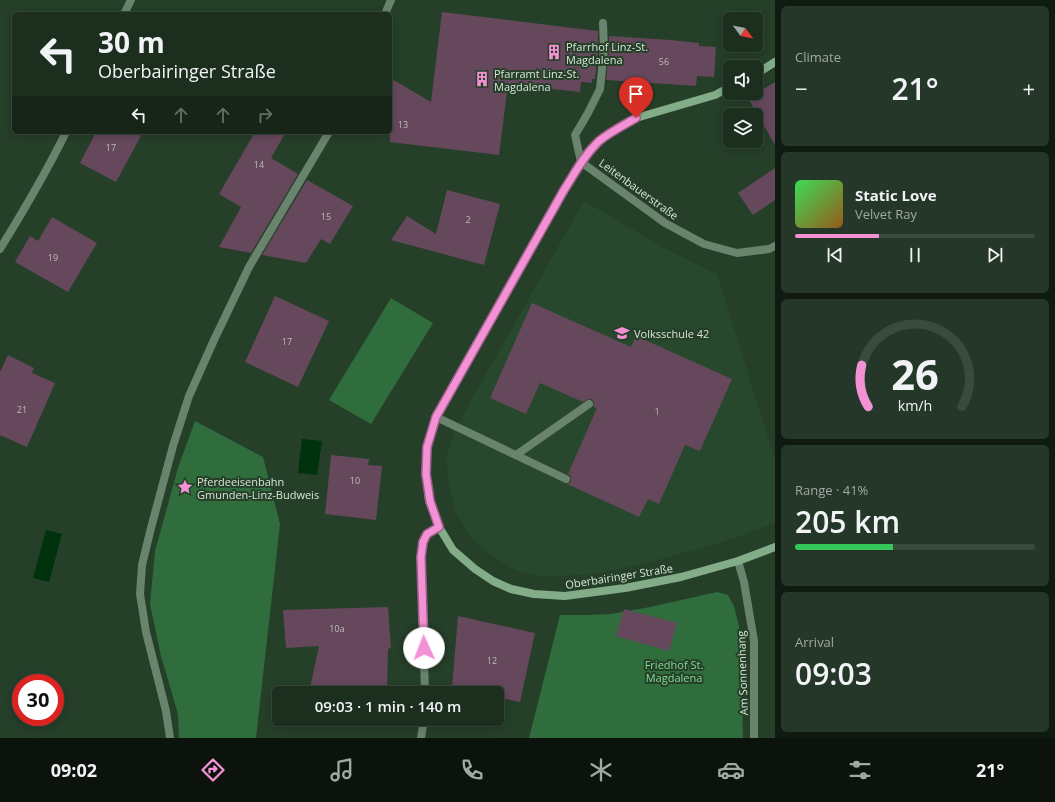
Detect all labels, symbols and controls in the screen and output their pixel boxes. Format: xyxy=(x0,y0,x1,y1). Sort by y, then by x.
north arrow xyxy=(723,12,763,52)
map controls xyxy=(723,12,763,148)
text: 30 m xyxy=(98,23,165,61)
icon: left xyxy=(32,28,84,80)
place label: Pfarrhof Linz-St. Magdalena xyxy=(566,39,648,67)
building icon: Pfarrhof Linz-St. Magdalena xyxy=(545,43,563,61)
text: Climate xyxy=(795,48,841,66)
house number: 56 xyxy=(659,55,669,68)
text: Oberbairinger Straße xyxy=(98,59,276,83)
button: sound xyxy=(723,60,763,100)
place label: Pfarramt Linz-St. Magdalena xyxy=(494,66,579,94)
text: 21° xyxy=(891,68,939,109)
building icon: Pfarramt Linz-St. Magdalena xyxy=(473,70,491,88)
text: − xyxy=(795,73,808,103)
text: + xyxy=(1022,73,1035,103)
pin xyxy=(619,77,653,118)
icon: arrive xyxy=(625,83,647,105)
icon: left xyxy=(128,104,150,126)
icon: ahead xyxy=(170,104,192,126)
icon: ahead xyxy=(212,104,234,126)
icon: right xyxy=(254,104,276,126)
button: layers xyxy=(723,108,763,148)
house number: 13 xyxy=(398,118,408,131)
house number: 17 xyxy=(106,141,116,154)
street label: Leitenbauerstraße xyxy=(596,155,682,223)
house number: 14 xyxy=(254,158,264,171)
text: Static Love xyxy=(855,185,937,205)
text: Velvet Ray xyxy=(855,205,917,223)
house number: 15 xyxy=(321,210,331,223)
house number: 2 xyxy=(465,213,471,226)
icon: previous xyxy=(824,244,846,266)
icon: pause xyxy=(904,244,926,266)
icon: next xyxy=(984,244,1006,266)
house number: 19 xyxy=(48,251,58,264)
school or university icon: Volksschule 42 xyxy=(613,324,631,342)
place label: Volksschule 42 xyxy=(634,326,709,341)
house number: 17 xyxy=(282,335,292,348)
text: 26 xyxy=(891,346,939,402)
text: km/h xyxy=(898,396,932,415)
house number: 21 xyxy=(17,403,27,416)
house number: 1 xyxy=(654,405,660,418)
place label: Pferdeeisenbahn Gmunden-Linz-Budweis xyxy=(197,474,319,502)
house number: 10 xyxy=(350,474,360,487)
place icon: Pferdeeisenbahn Gmunden-Linz-Budweis xyxy=(176,478,194,496)
text: Range · 41% xyxy=(795,481,868,499)
text: 205 km xyxy=(795,501,900,542)
street label: Oberbairinger Straße xyxy=(564,560,674,592)
house number: 10a xyxy=(329,622,345,635)
position arrow xyxy=(403,627,445,669)
street label: Am Sonnenhang xyxy=(733,630,751,716)
text: Arrival xyxy=(795,633,834,651)
text: 09:03 xyxy=(795,653,872,694)
house number: 12 xyxy=(487,654,497,667)
park label: Friedhof St. Magdalena xyxy=(645,657,703,685)
speed limit sign: 30 xyxy=(12,674,64,726)
text: 09:03 · 1 min · 140 m xyxy=(315,696,461,716)
icon: directions xyxy=(199,756,227,784)
icon: music xyxy=(328,756,356,784)
icon: phone xyxy=(458,756,486,784)
icon: climate xyxy=(587,756,615,784)
icon: car xyxy=(717,756,745,784)
icon: filters xyxy=(846,756,874,784)
text: 09:02 xyxy=(51,758,97,782)
text: 21° xyxy=(976,758,1004,782)

